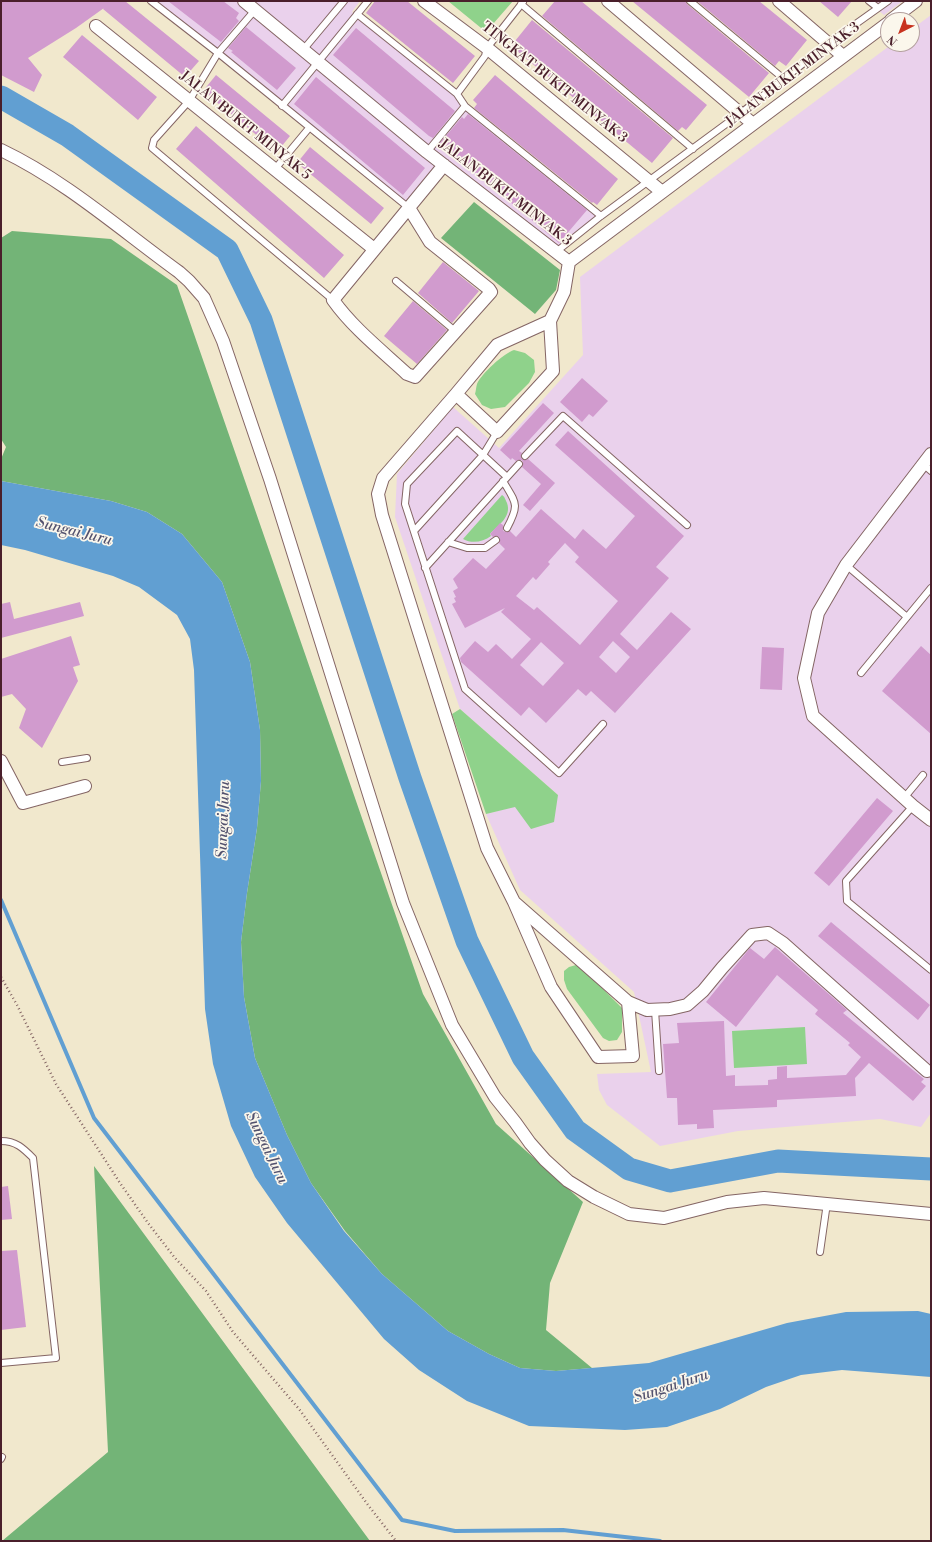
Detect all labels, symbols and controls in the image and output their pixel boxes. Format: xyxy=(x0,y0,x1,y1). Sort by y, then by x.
north arrow xyxy=(880,12,920,52)
street label: TINGKAT BUKIT MINYAK 3 xyxy=(478,19,630,147)
street label: JALAN BUKIT MINYAK 3 xyxy=(723,19,863,131)
text: N xyxy=(885,32,901,48)
street label: JALAN BUKIT MINYAK 5 xyxy=(176,68,314,184)
street label: JALAN BUKIT MINYAK 3 xyxy=(435,136,575,250)
water label: Sungai Juru xyxy=(34,514,114,550)
water label: Sungai Juru xyxy=(214,781,234,859)
water label: Sungai Juru xyxy=(241,1109,291,1187)
water label: Sungai Juru xyxy=(631,1366,711,1408)

